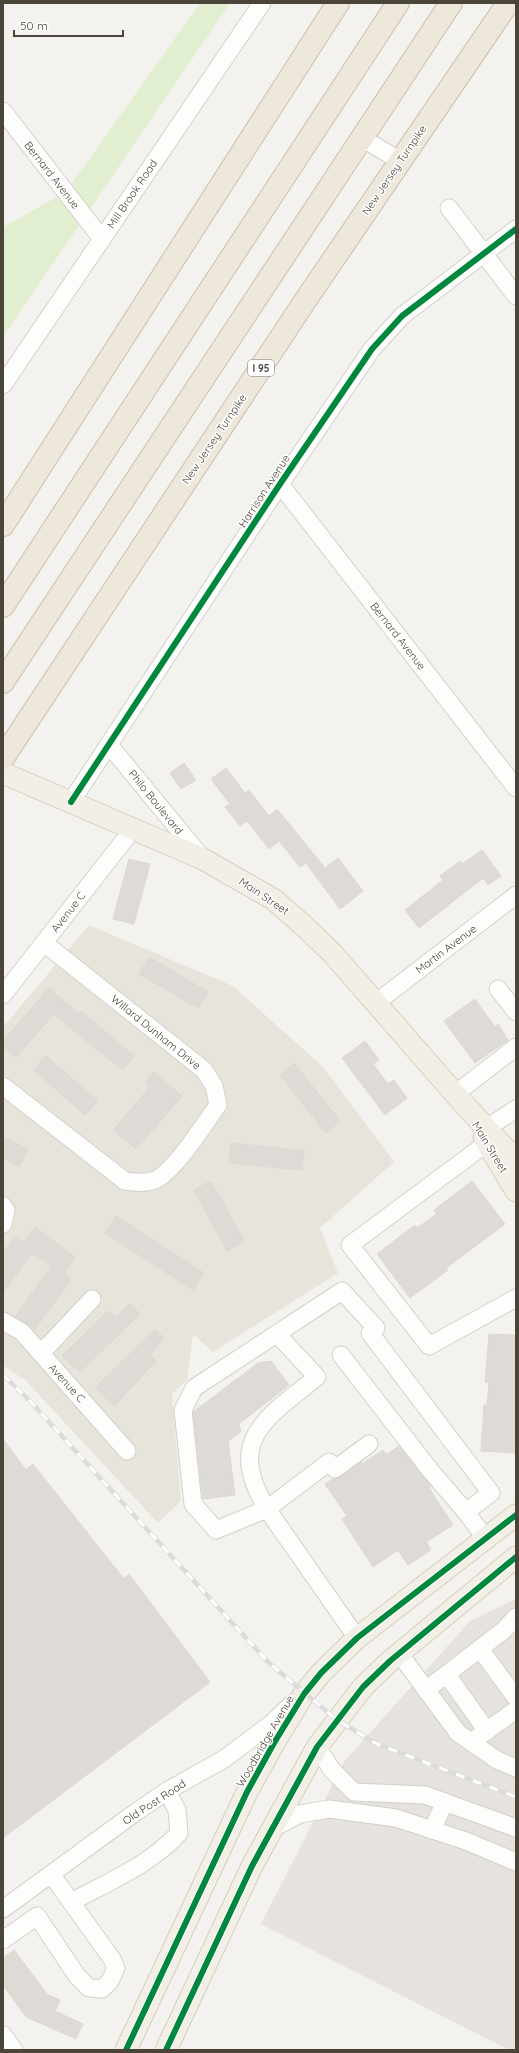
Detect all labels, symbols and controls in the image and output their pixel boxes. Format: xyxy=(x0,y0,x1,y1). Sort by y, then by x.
scale bar xyxy=(14,12,123,38)
text: 50 m xyxy=(20,18,48,33)
street label: New Jersey Turnpike xyxy=(359,122,429,218)
street label: Bernard Avenue xyxy=(21,138,83,212)
street label: Mill Brook Road xyxy=(104,157,160,231)
road number: I 95 xyxy=(248,360,274,376)
street label: New Jersey Turnpike xyxy=(179,391,249,487)
street label: Harrison Avenue xyxy=(235,452,293,530)
street label: Bernard Avenue xyxy=(367,599,429,673)
street label: Philo Boulevard xyxy=(126,767,186,837)
street label: Main Street xyxy=(236,874,292,918)
street label: Avenue C xyxy=(48,889,88,935)
street label: Martin Avenue xyxy=(413,921,479,977)
street label: Willard Dunham Drive xyxy=(108,992,204,1072)
street label: Main Street xyxy=(469,1119,511,1175)
street label: Avenue C xyxy=(46,1361,88,1405)
street label: Woodbridge Avenue xyxy=(233,1693,297,1789)
street label: Old Post Road xyxy=(120,1776,188,1828)

